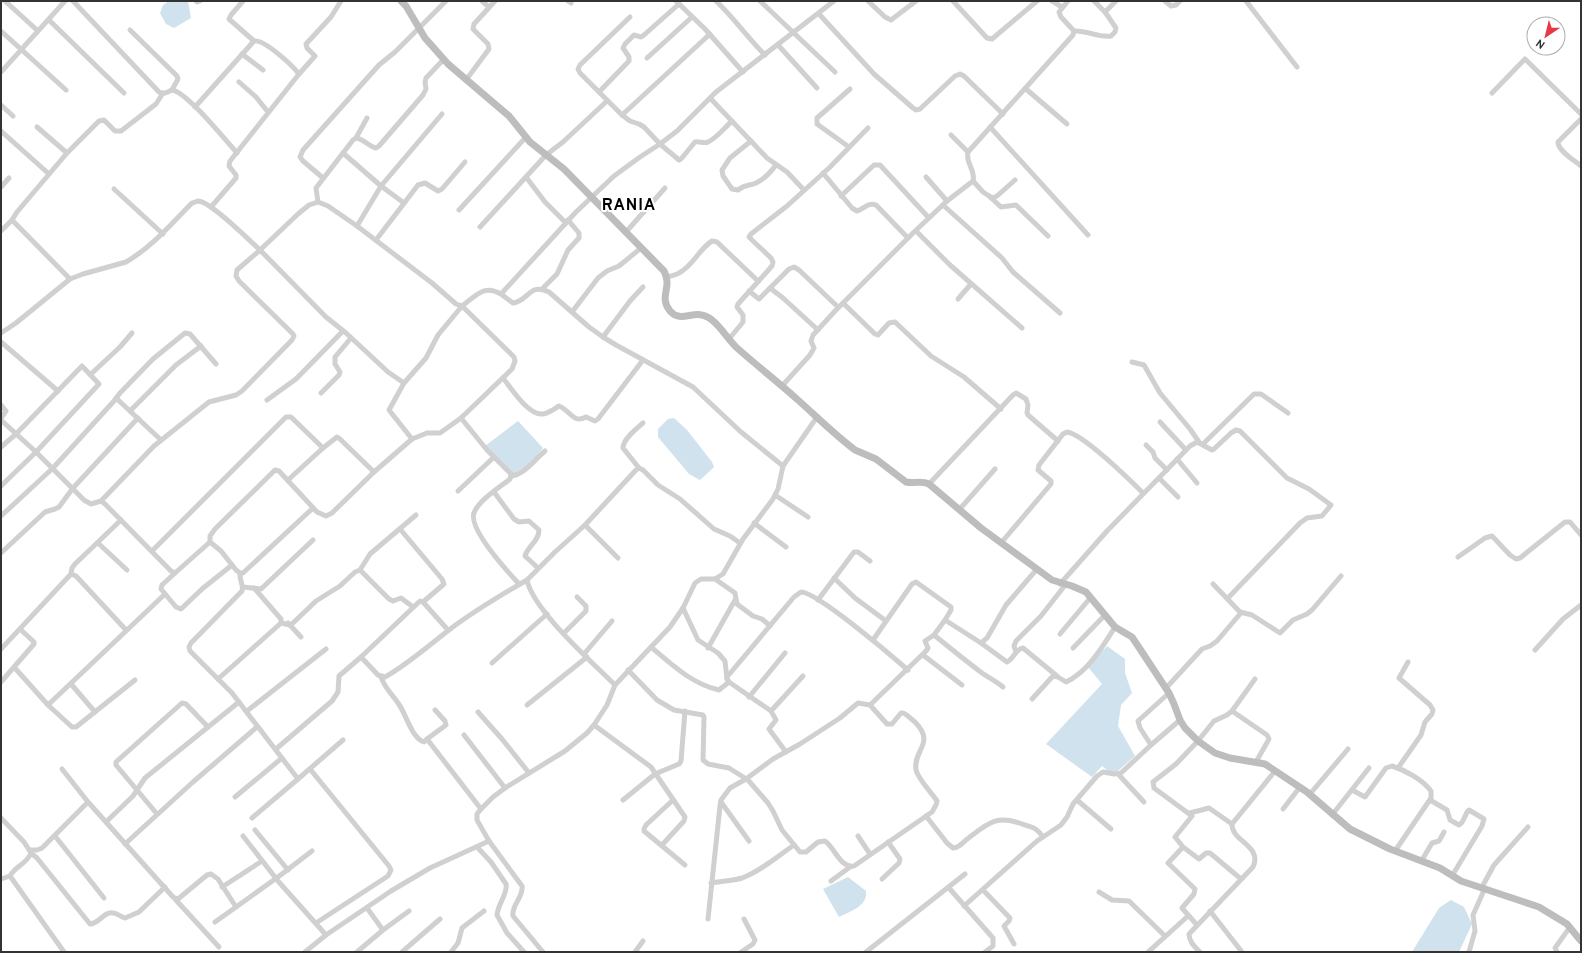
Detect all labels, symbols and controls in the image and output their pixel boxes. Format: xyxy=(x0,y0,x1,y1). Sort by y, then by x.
north arrow xyxy=(1526,16,1566,56)
text: N xyxy=(1534,35,1548,51)
district label: RANIA xyxy=(602,196,656,216)

